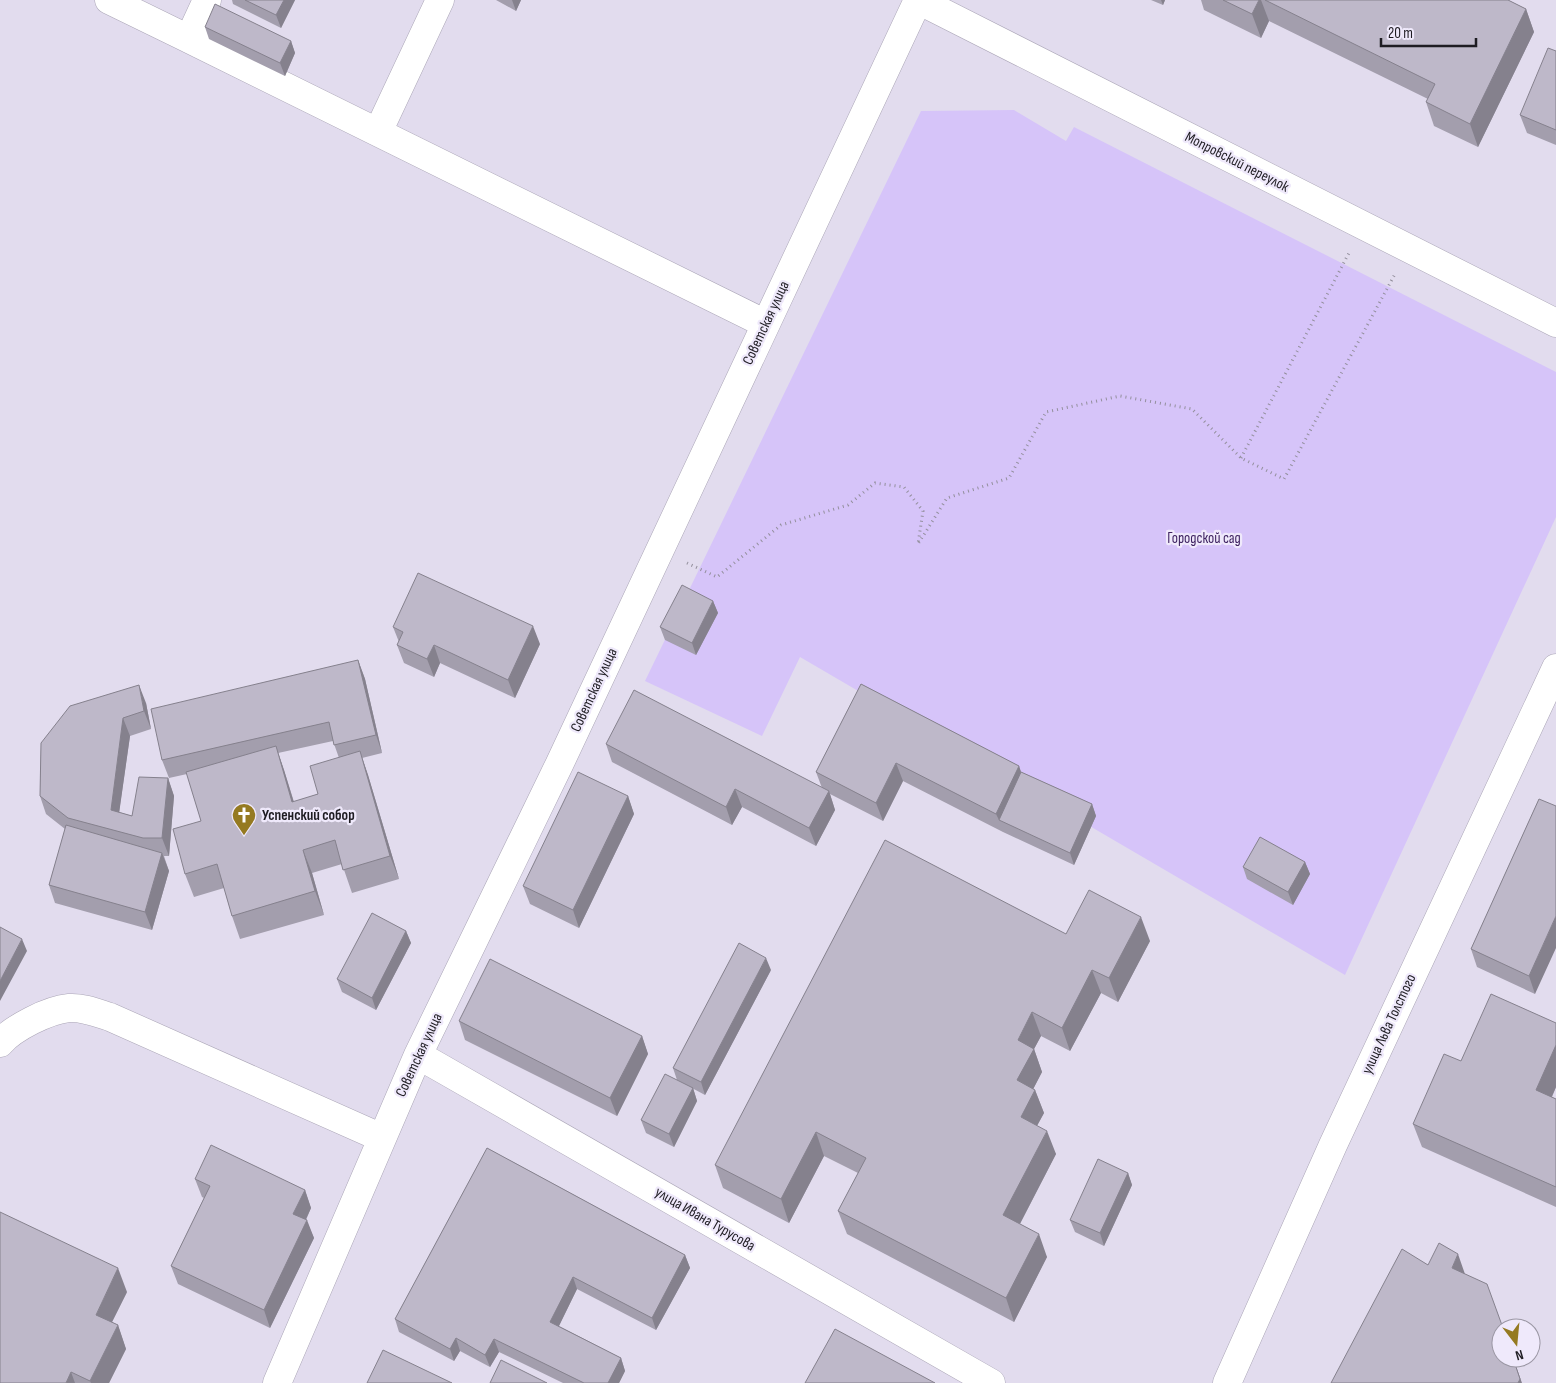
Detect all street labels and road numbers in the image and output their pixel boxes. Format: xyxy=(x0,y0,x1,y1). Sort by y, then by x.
street label: Мопровский переулок xyxy=(1182,128,1293,197)
street label: Советская улица xyxy=(738,278,794,368)
street label: Советская улица xyxy=(566,645,622,735)
street label: улица Льва Толстого xyxy=(1357,971,1421,1077)
street label: Советская улица xyxy=(391,1010,447,1100)
street label: улица Ивана Турусова xyxy=(651,1183,759,1256)

